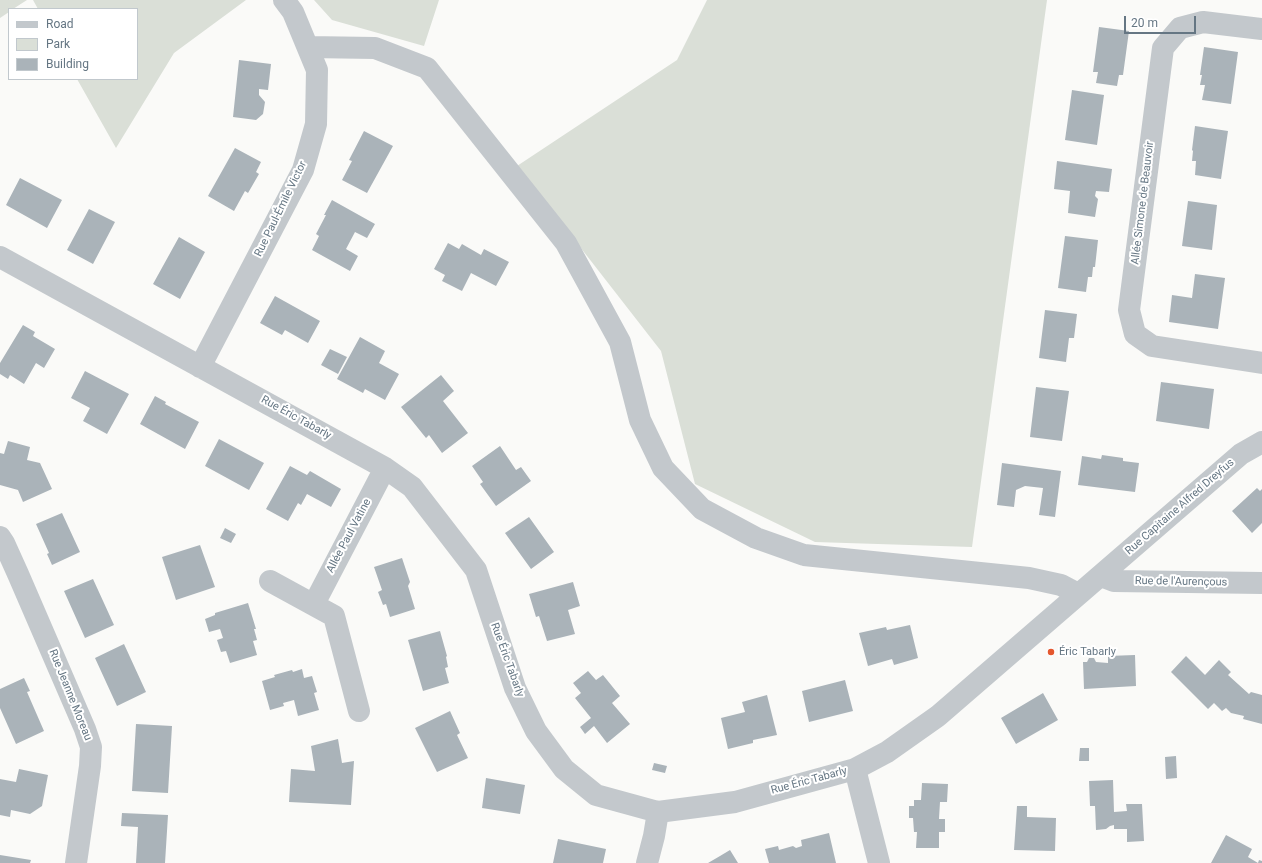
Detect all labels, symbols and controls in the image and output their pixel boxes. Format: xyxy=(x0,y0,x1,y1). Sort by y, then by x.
legend xyxy=(8,8,138,80)
scale bar xyxy=(1126,8,1198,34)
text: 20 m xyxy=(1131,16,1158,30)
text: Road xyxy=(46,17,74,31)
text: Park xyxy=(46,37,70,51)
text: Building xyxy=(46,57,89,71)
street label: Allée Simone de Beauvoir xyxy=(1129,141,1157,265)
street label: Rue Paul-Émile Victor xyxy=(252,159,310,259)
street label: Rue Éric Tabarly xyxy=(259,393,333,443)
street label: Rue Capitaine Alfred Dreyfus xyxy=(1123,456,1237,558)
street label: Allée Paul Vatine xyxy=(324,497,374,575)
street label: Rue de l'Aurençous xyxy=(1135,575,1227,589)
street label: Rue Éric Tabarly xyxy=(487,621,527,699)
place label: Éric Tabarly xyxy=(1059,645,1116,659)
street label: Rue Jeanne Moreau xyxy=(46,647,94,743)
marker: Éric Tabarly xyxy=(1046,647,1056,657)
street label: Rue Éric Tabarly xyxy=(769,764,849,798)

